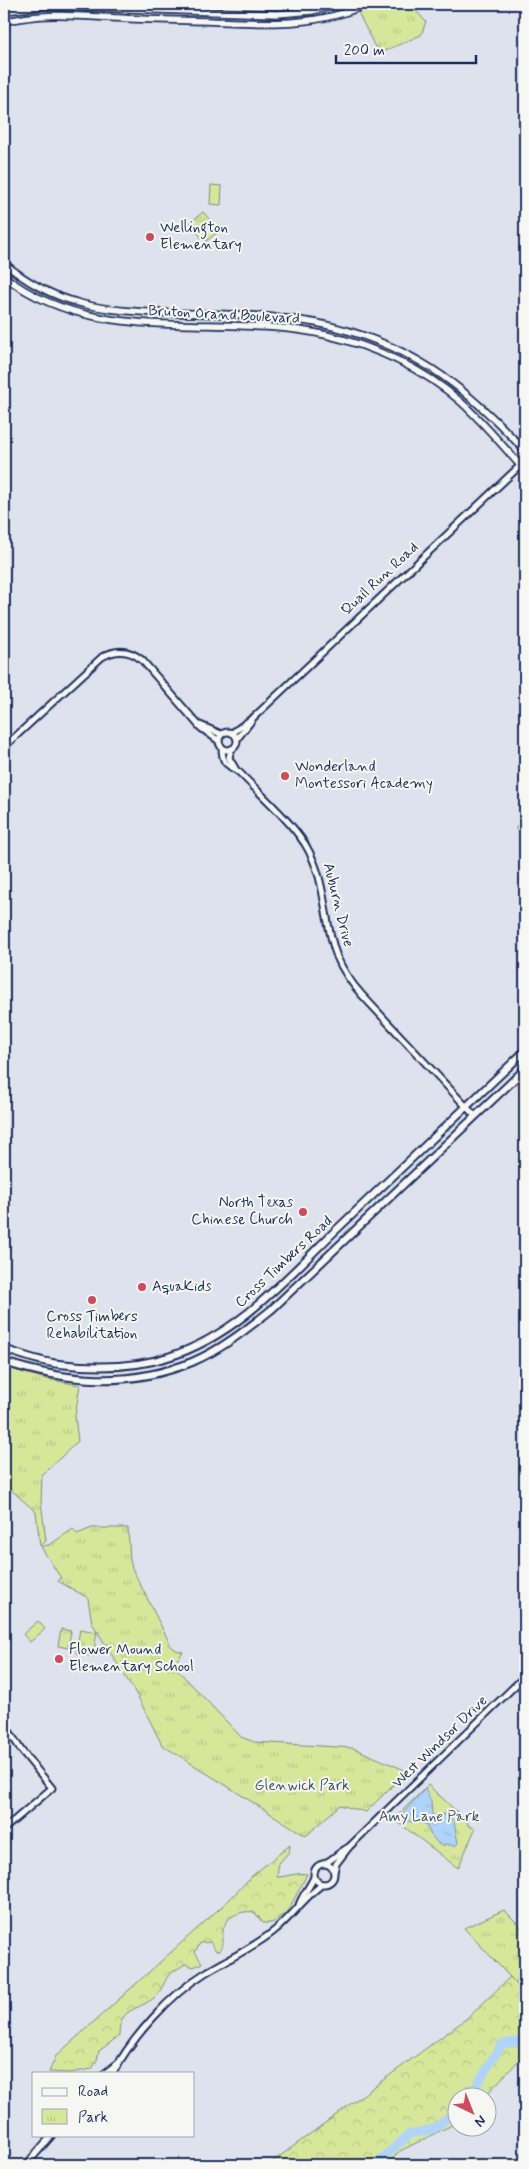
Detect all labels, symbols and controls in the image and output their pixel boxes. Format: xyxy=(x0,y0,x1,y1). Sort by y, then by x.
scale bar xyxy=(336,32,476,64)
text: 200 m xyxy=(344,41,385,61)
place label: Wellington Elementary xyxy=(160,218,242,255)
marker: Wellington Elementary xyxy=(144,231,156,243)
street label: Bruton Orand Boulevard xyxy=(148,301,300,329)
street label: Quail Run Road xyxy=(337,538,423,620)
place label: Wonderland Montessori Academy xyxy=(295,757,433,794)
marker: Wonderland Montessori Academy xyxy=(279,770,291,782)
street label: Auburn Drive xyxy=(318,861,358,949)
place label: North Texas Chinese Church xyxy=(191,1193,293,1230)
marker: North Texas Chinese Church xyxy=(297,1206,309,1218)
street label: Cross Timbers Road xyxy=(231,1212,337,1312)
place label: AquaKids xyxy=(152,1277,212,1297)
marker: AquaKids xyxy=(136,1281,148,1293)
marker: Cross Timbers Rehabilitation xyxy=(86,1294,98,1306)
place label: Cross Timbers Rehabilitation xyxy=(46,1307,138,1344)
place label: Flower Mound Elementary School xyxy=(69,1640,194,1677)
marker: Flower Mound Elementary School xyxy=(53,1653,65,1665)
street label: West Windsor Drive xyxy=(388,1691,492,1793)
park label: Glenwick Park xyxy=(255,1776,349,1796)
park label: Amy Lane Park xyxy=(379,1807,480,1827)
legend xyxy=(32,2072,195,2136)
text: Road xyxy=(78,2082,108,2102)
north arrow xyxy=(446,2086,496,2136)
text: Park xyxy=(78,2108,108,2128)
text: N xyxy=(471,2111,490,2131)

